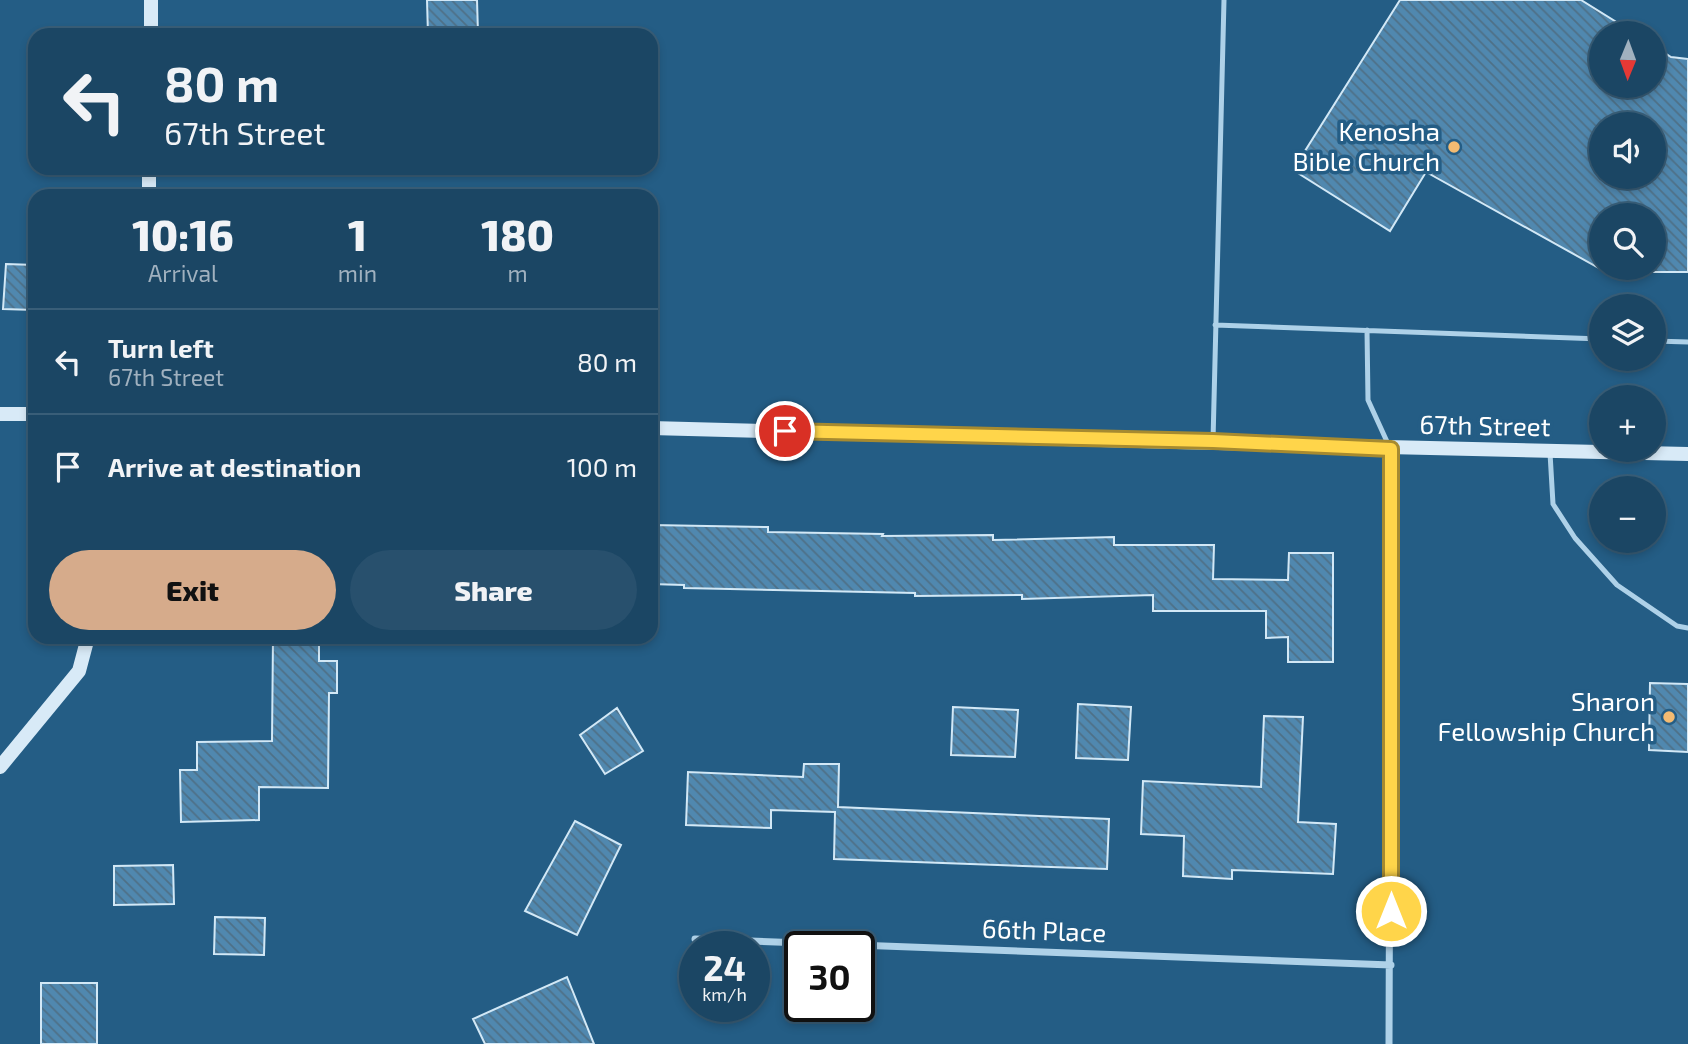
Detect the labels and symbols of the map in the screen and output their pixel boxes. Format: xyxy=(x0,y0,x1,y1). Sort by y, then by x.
north arrow xyxy=(1589,21,1666,98)
place label: Kenosha Bible Church xyxy=(1292,115,1440,176)
marker: Kenosha Bible Church xyxy=(1446,139,1462,155)
pin xyxy=(755,401,815,461)
street label: 67th Street xyxy=(1419,408,1551,441)
place label: Sharon Fellowship Church xyxy=(1438,685,1655,746)
marker: Sharon Fellowship Church xyxy=(1661,709,1677,725)
position arrow xyxy=(1354,874,1428,948)
street label: 66th Place xyxy=(981,912,1107,947)
speed limit sign: 30 xyxy=(784,931,875,1022)

